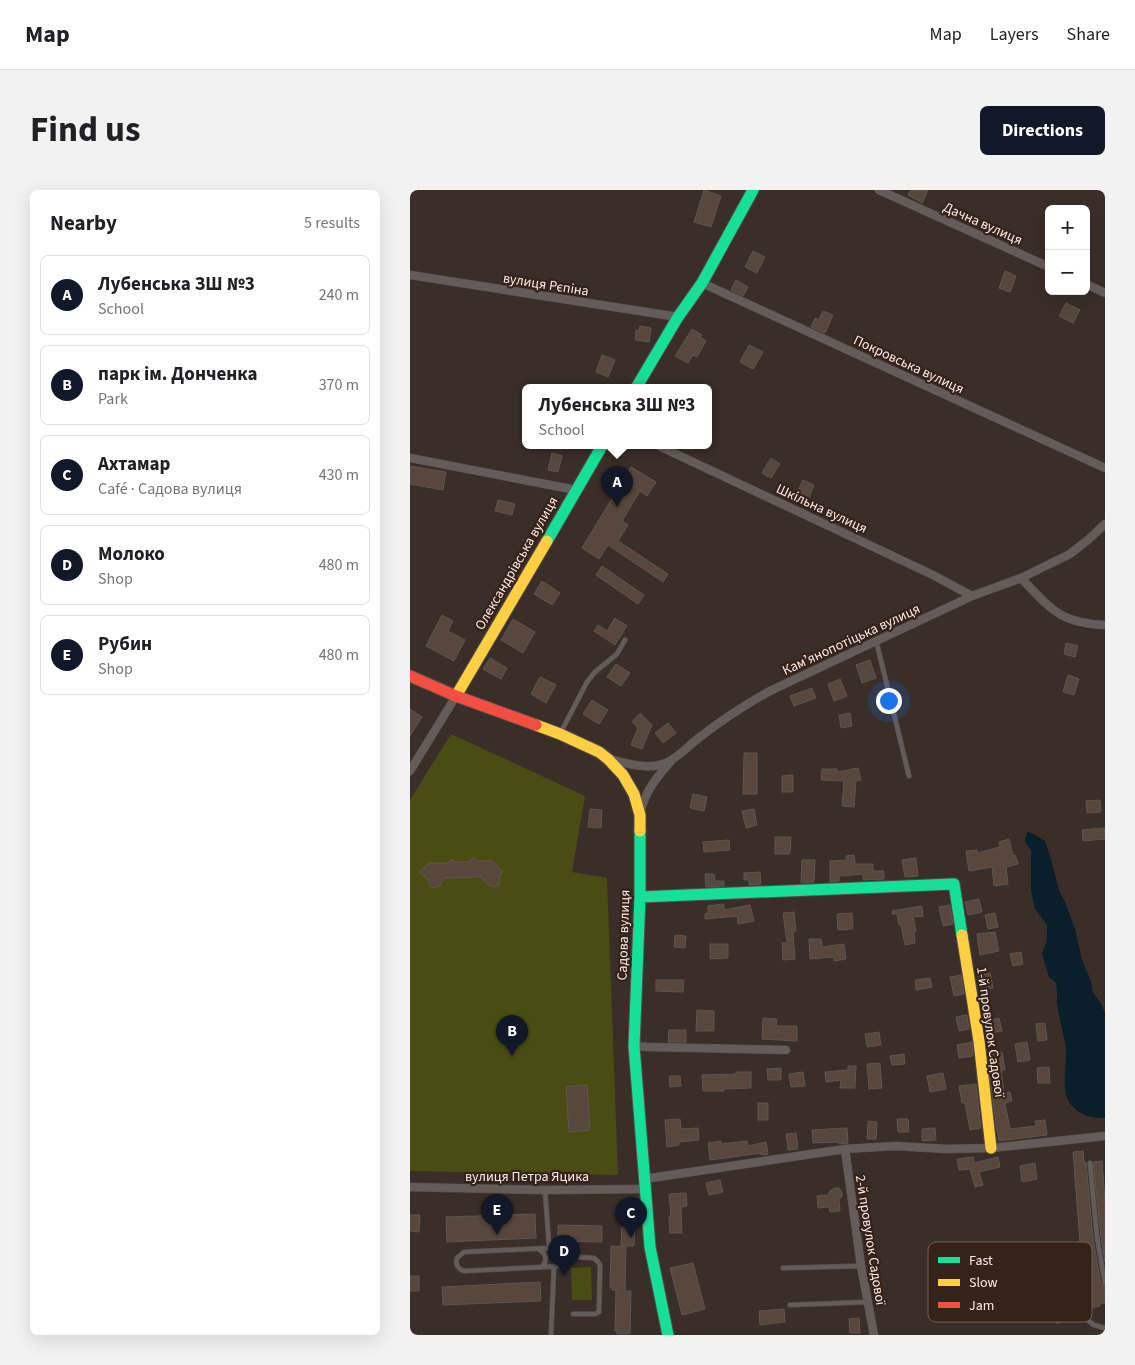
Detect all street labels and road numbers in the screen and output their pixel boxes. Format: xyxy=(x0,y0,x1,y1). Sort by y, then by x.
street label: Дачна вулиця xyxy=(940,198,1025,250)
street label: вулиця Рєпіна xyxy=(501,268,590,302)
street label: Покровська вулиця xyxy=(850,331,967,399)
street label: Шкільна вулиця xyxy=(773,479,870,539)
street label: Олександрівська вулиця xyxy=(470,493,563,634)
street label: Камʼянопотіцька вулиця xyxy=(779,599,924,681)
street label: Садова вулиця xyxy=(612,889,636,981)
street label: 1-й провулок Садової xyxy=(971,966,1009,1099)
street label: вулиця Петра Яцика xyxy=(465,1167,589,1187)
street label: 2-й провулок Садової xyxy=(850,1174,890,1307)

